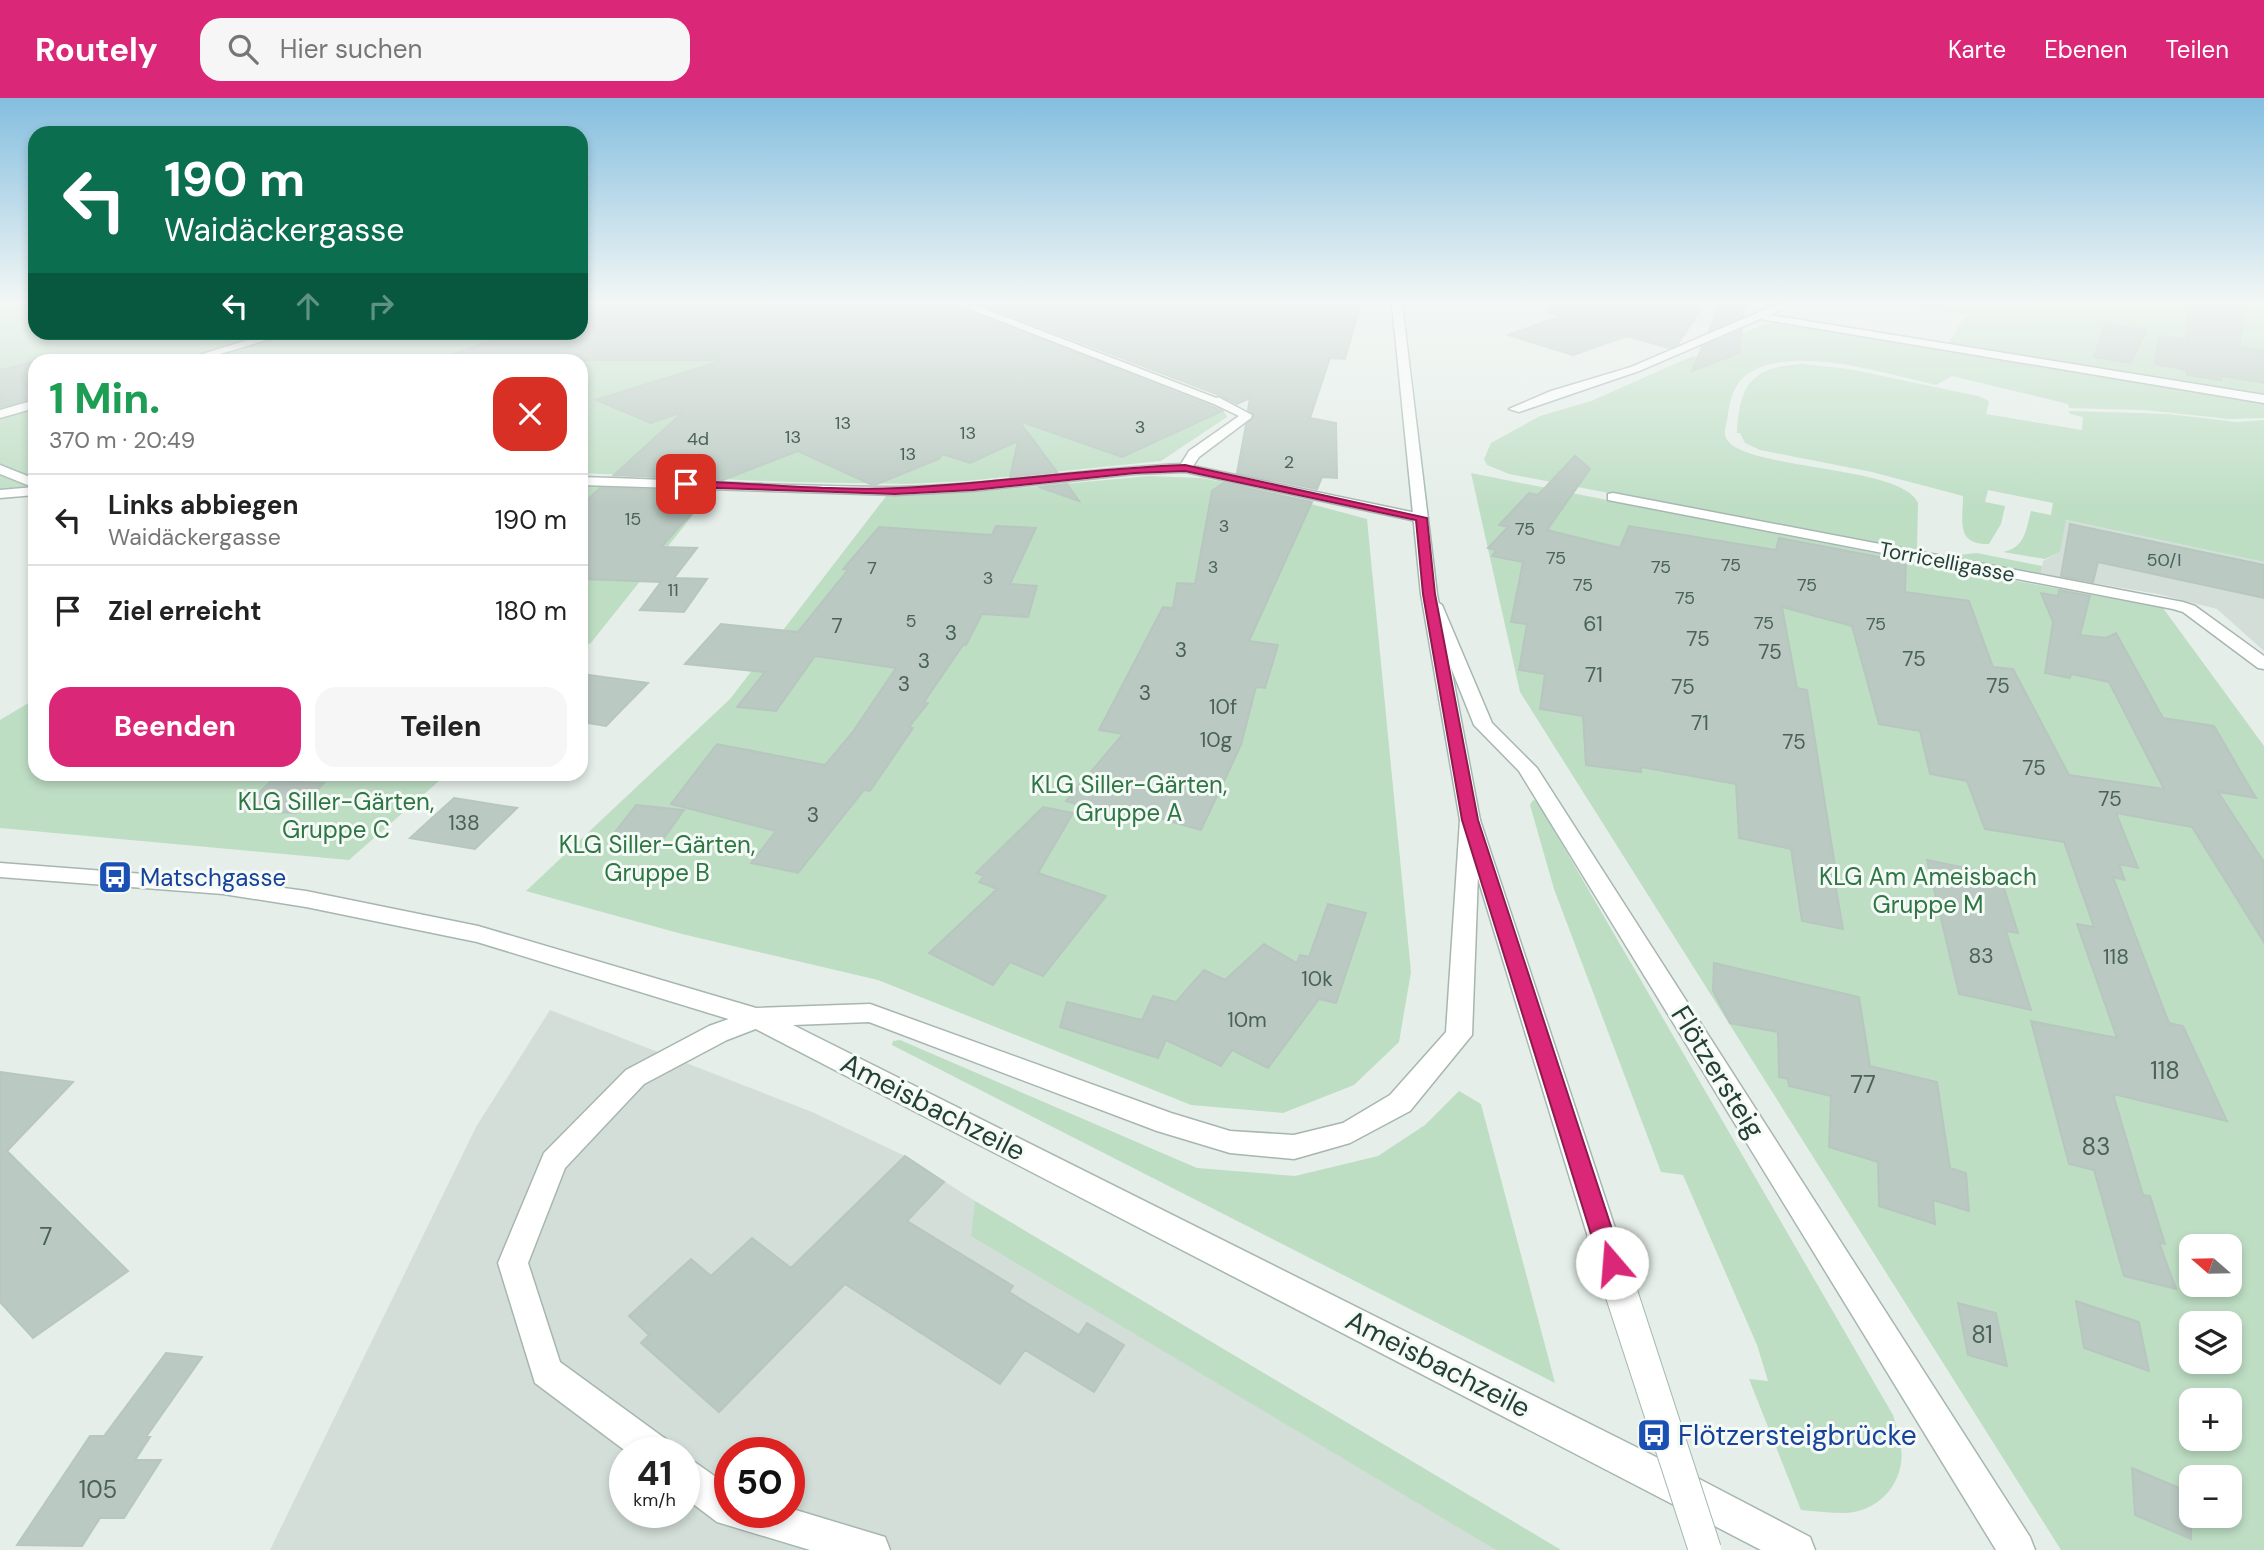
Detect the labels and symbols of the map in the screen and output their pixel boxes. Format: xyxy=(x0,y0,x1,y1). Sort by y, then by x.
house number: 13 xyxy=(835,411,851,435)
house number: 3 xyxy=(1135,415,1145,439)
house number: 13 xyxy=(960,421,976,445)
house number: 13 xyxy=(785,425,801,449)
house number: 4d xyxy=(687,427,709,451)
house number: 13 xyxy=(900,442,916,466)
house number: 2 xyxy=(1284,450,1294,474)
pin xyxy=(656,454,716,514)
house number: 15 xyxy=(625,507,641,531)
house number: 3 xyxy=(1219,514,1229,538)
house number: 75 xyxy=(1515,517,1535,541)
street label: Torricelligasse xyxy=(1877,535,2017,589)
house number: 75 xyxy=(1546,546,1566,570)
house number: 50/I xyxy=(2147,548,2181,572)
house number: 75 xyxy=(1721,553,1741,577)
house number: 3 xyxy=(1208,555,1218,579)
house number: 75 xyxy=(1651,555,1671,579)
house number: 7 xyxy=(867,556,877,580)
house number: 3 xyxy=(983,566,993,590)
house number: 75 xyxy=(1573,573,1593,597)
house number: 75 xyxy=(1797,573,1817,597)
house number: 11 xyxy=(667,578,679,602)
house number: 75 xyxy=(1675,586,1695,610)
house number: 5 xyxy=(906,609,916,633)
house number: 61 xyxy=(1583,610,1603,638)
house number: 75 xyxy=(1754,611,1774,635)
house number: 7 xyxy=(831,612,843,640)
house number: 75 xyxy=(1866,612,1886,636)
house number: 3 xyxy=(945,619,957,647)
house number: 75 xyxy=(1686,625,1710,653)
house number: 3 xyxy=(1175,636,1187,664)
house number: 75 xyxy=(1758,638,1782,666)
house number: 75 xyxy=(1902,645,1926,673)
house number: 3 xyxy=(918,647,930,675)
house number: 71 xyxy=(1585,661,1603,689)
house number: 3 xyxy=(898,670,910,698)
house number: 75 xyxy=(1986,672,2010,700)
house number: 75 xyxy=(1671,673,1695,701)
house number: 3 xyxy=(1139,679,1151,707)
house number: 10f xyxy=(1209,693,1237,721)
house number: 71 xyxy=(1691,709,1709,737)
house number: 10g xyxy=(1200,726,1233,754)
house number: 75 xyxy=(1782,728,1806,756)
house number: 75 xyxy=(2022,754,2046,782)
park label: KLG Siller-Gärten, Gruppe A xyxy=(1031,769,1227,828)
house number: 75 xyxy=(2098,785,2122,813)
park label: KLG Siller-Gärten, Gruppe C xyxy=(238,786,434,845)
house number: 3 xyxy=(807,801,819,829)
house number: 138 xyxy=(448,809,480,837)
park label: KLG Siller-Gärten, Gruppe B xyxy=(559,829,755,888)
bus stop icon: Matschgasse xyxy=(96,858,134,896)
park label: KLG Am Ameisbach Gruppe M xyxy=(1819,861,2037,920)
place label: Matschgasse xyxy=(140,862,286,893)
house number: 83 xyxy=(1968,942,1994,970)
house number: 118 xyxy=(2103,943,2129,971)
house number: 10k xyxy=(1301,965,1333,993)
street label: Flötzersteig xyxy=(1663,999,1773,1145)
house number: 10m xyxy=(1227,1006,1267,1034)
street label: Ameisbachzeile xyxy=(834,1045,1032,1169)
house number: 118 xyxy=(2150,1055,2180,1086)
house number: 77 xyxy=(1850,1069,1876,1100)
house number: 83 xyxy=(2082,1131,2110,1162)
house number: 7 xyxy=(40,1221,52,1252)
position arrow xyxy=(1575,1226,1649,1300)
north arrow xyxy=(2179,1234,2242,1297)
street label: Ameisbachzeile xyxy=(1339,1302,1537,1426)
house number: 81 xyxy=(1971,1319,1993,1350)
bus stop icon: Flötzersteigbrücke xyxy=(1635,1416,1673,1454)
place label: Flötzersteigbrücke xyxy=(1678,1417,1917,1454)
speed limit sign: 50 xyxy=(714,1437,805,1528)
house number: 105 xyxy=(79,1474,117,1505)

